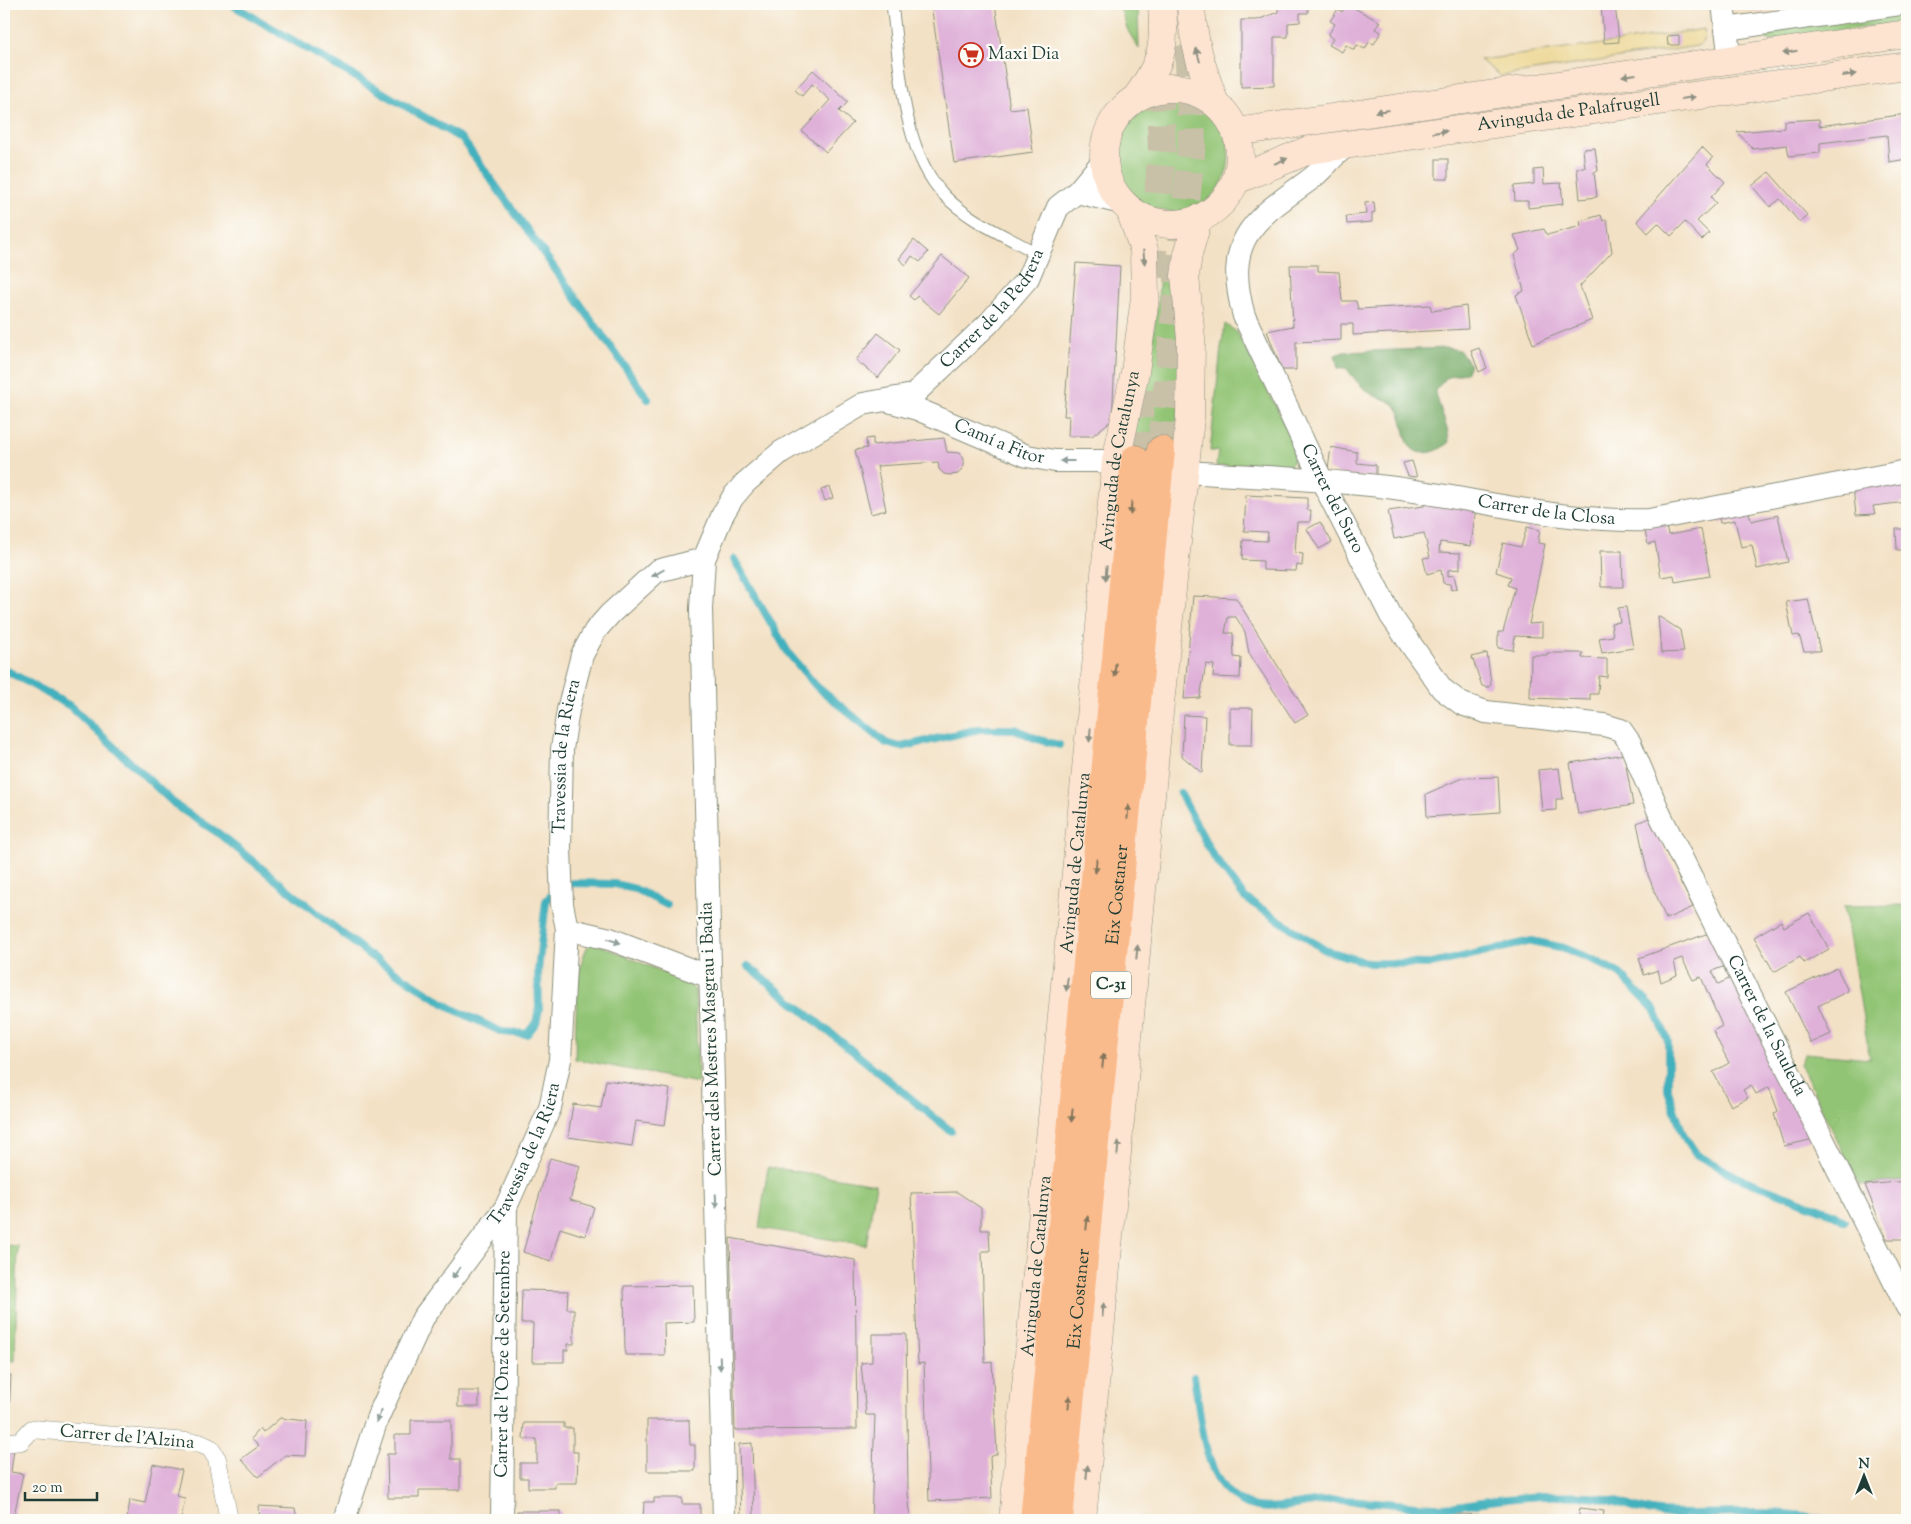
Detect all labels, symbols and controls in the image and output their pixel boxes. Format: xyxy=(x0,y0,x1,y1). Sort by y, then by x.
supermarket icon: Maxi Dia xyxy=(958,42,984,68)
place label: Maxi Dia xyxy=(988,42,1059,68)
one-way arrow xyxy=(1193,48,1201,63)
one-way arrow xyxy=(1781,48,1797,56)
one-way arrow xyxy=(1841,71,1857,79)
one-way arrow xyxy=(1621,72,1637,80)
street label: Avinguda de Palafrugell xyxy=(1475,88,1662,139)
one-way arrow xyxy=(1680,94,1696,102)
one-way arrow xyxy=(1373,107,1389,115)
one-way arrow xyxy=(1433,128,1449,136)
one-way arrow xyxy=(1274,157,1288,165)
street label: Carrer de la Pedrera xyxy=(935,245,1052,375)
one-way arrow xyxy=(1140,249,1148,265)
street label: Avinguda de Catalunya xyxy=(1094,368,1148,552)
street label: Camí a Fitor xyxy=(949,413,1047,472)
street label: Carrer del Suro xyxy=(1293,440,1370,558)
one-way arrow xyxy=(1059,457,1075,465)
street label: Carrer de la Closa xyxy=(1476,489,1616,533)
one-way arrow xyxy=(1127,500,1135,516)
one-way arrow xyxy=(1101,566,1109,582)
one-way arrow xyxy=(651,568,665,577)
one-way arrow xyxy=(1111,662,1119,678)
street label: Travessia de la Riera xyxy=(547,676,588,834)
one-way arrow xyxy=(1086,727,1094,743)
street label: Avinguda de Catalunya xyxy=(1055,771,1099,955)
one-way arrow xyxy=(1124,804,1132,820)
street label: Eix Costaner xyxy=(1101,843,1136,946)
one-way arrow xyxy=(1092,858,1100,874)
street label: Carrer dels Mestres Masgrau i Badia xyxy=(694,901,730,1177)
one-way arrow xyxy=(606,938,621,946)
one-way arrow xyxy=(1133,943,1141,959)
street label: Carrer de la Sauleda xyxy=(1719,951,1812,1101)
road number: C-31 xyxy=(1091,972,1131,998)
one-way arrow xyxy=(1063,976,1071,992)
one-way arrow xyxy=(1099,1053,1107,1069)
street label: Travessia de la Riera xyxy=(483,1080,568,1232)
one-way arrow xyxy=(1068,1107,1076,1123)
one-way arrow xyxy=(1114,1140,1122,1156)
street label: Avinguda de Catalunya xyxy=(1016,1174,1059,1358)
one-way arrow xyxy=(712,1193,720,1209)
one-way arrow xyxy=(1083,1215,1091,1231)
street label: Eix Costaner xyxy=(1062,1247,1098,1350)
street label: Carrer de l'Onze de Setembre xyxy=(490,1250,518,1478)
one-way arrow xyxy=(450,1266,461,1279)
one-way arrow xyxy=(1099,1302,1107,1318)
one-way arrow xyxy=(716,1355,724,1371)
one-way arrow xyxy=(1066,1394,1074,1410)
one-way arrow xyxy=(374,1409,382,1423)
street label: Carrer de l'Alzina xyxy=(59,1419,195,1457)
north arrow xyxy=(1838,1452,1888,1502)
text: N xyxy=(1858,1455,1870,1475)
one-way arrow xyxy=(1083,1463,1091,1479)
scale bar xyxy=(25,1469,98,1501)
text: 20 m xyxy=(32,1478,63,1499)

